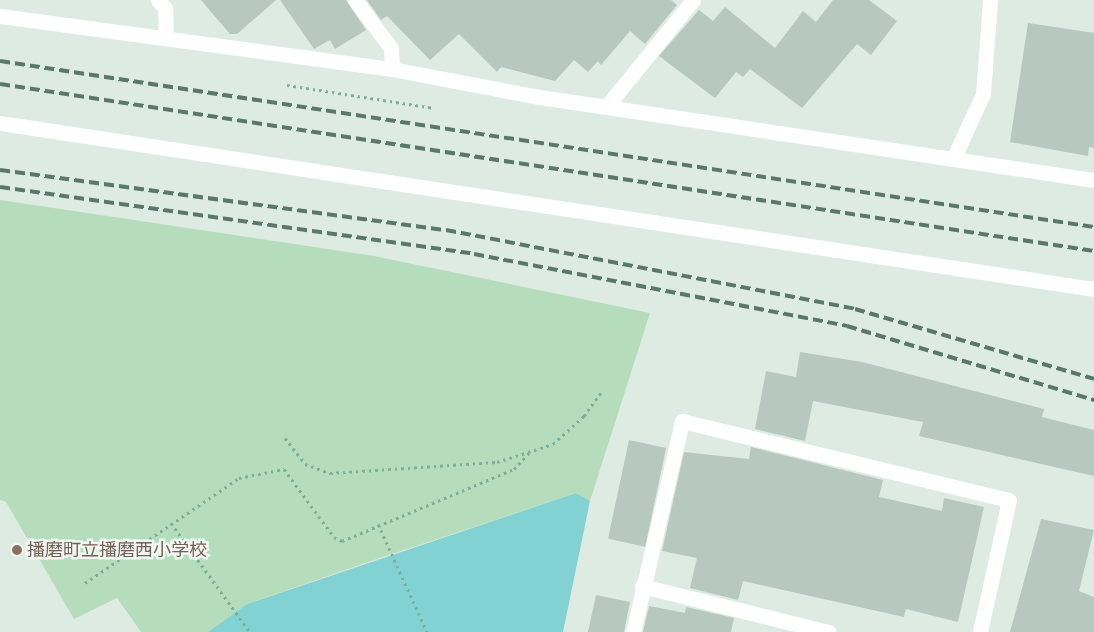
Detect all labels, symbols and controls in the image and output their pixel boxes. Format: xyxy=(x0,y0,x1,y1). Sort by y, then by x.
place label: 播磨町立播磨西小学校 xyxy=(27,539,207,561)
marker: 播磨町立播磨西小学校 xyxy=(11,544,23,556)

